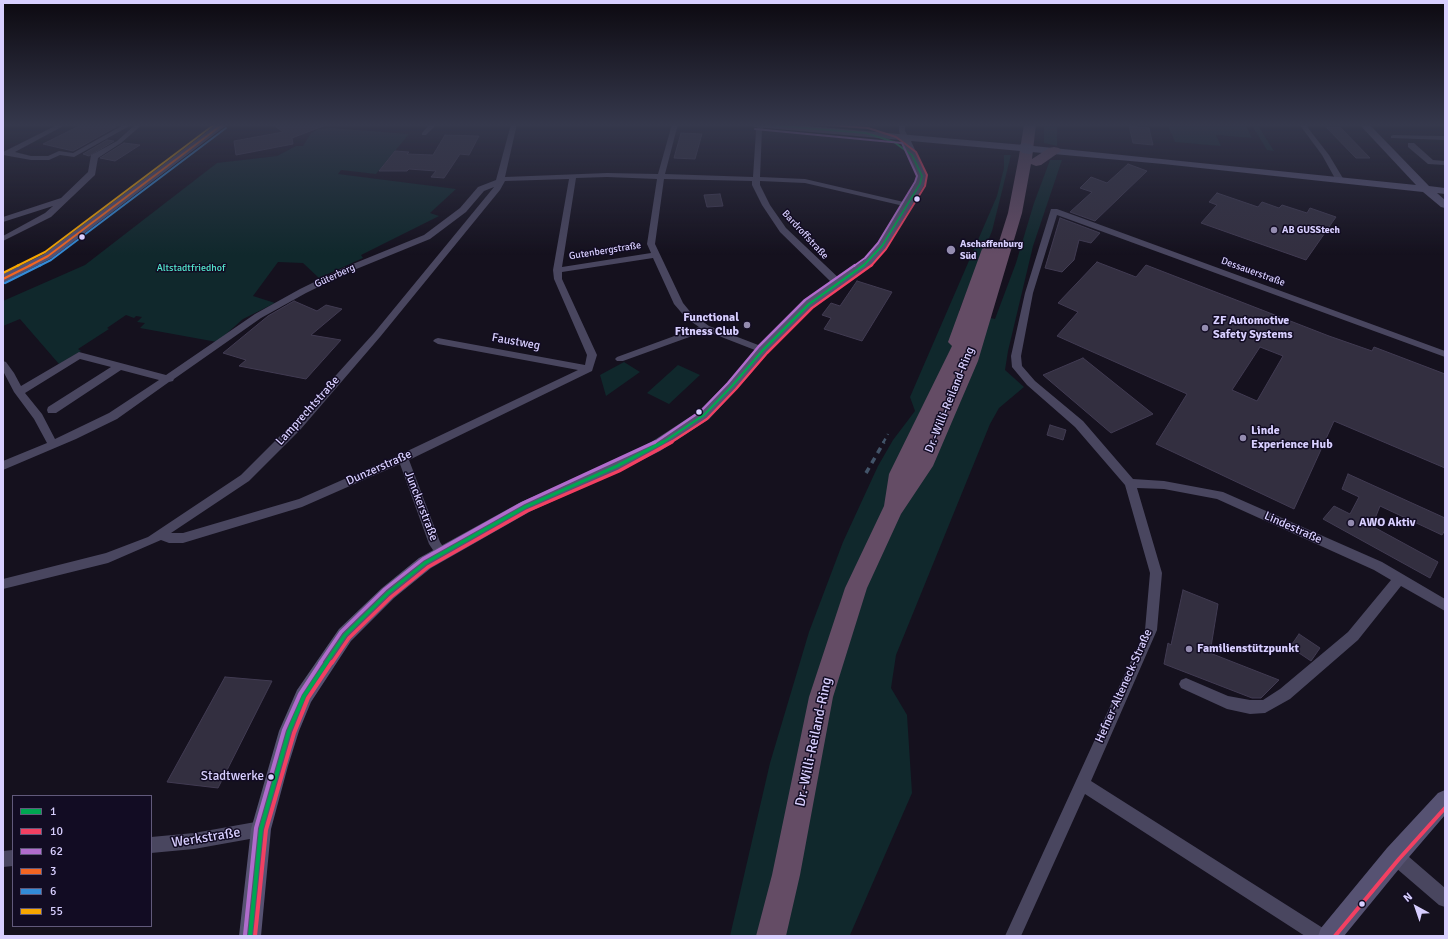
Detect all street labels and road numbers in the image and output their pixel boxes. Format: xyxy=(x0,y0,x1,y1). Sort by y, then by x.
street label: Bardroffstraße xyxy=(779,208,831,262)
street label: Gutenbergstraße xyxy=(568,239,642,263)
street label: Dessauerstraße xyxy=(1219,255,1287,289)
street label: Güterberg xyxy=(313,261,357,291)
street label: Faustweg xyxy=(491,331,541,353)
street label: Dr.-Willi-Reiland-Ring xyxy=(922,345,978,455)
street label: Lamprechtstraße xyxy=(273,373,343,449)
street label: Dunzerstraße xyxy=(344,447,414,489)
street label: Junckerstraße xyxy=(401,469,441,543)
street label: Lindestraße xyxy=(1262,509,1324,547)
street label: Hefner-Alteneck-Straße xyxy=(1092,627,1156,745)
street label: Dr.-Willi-Reiland-Ring xyxy=(792,676,836,808)
street label: Werkstraße xyxy=(170,824,242,852)

